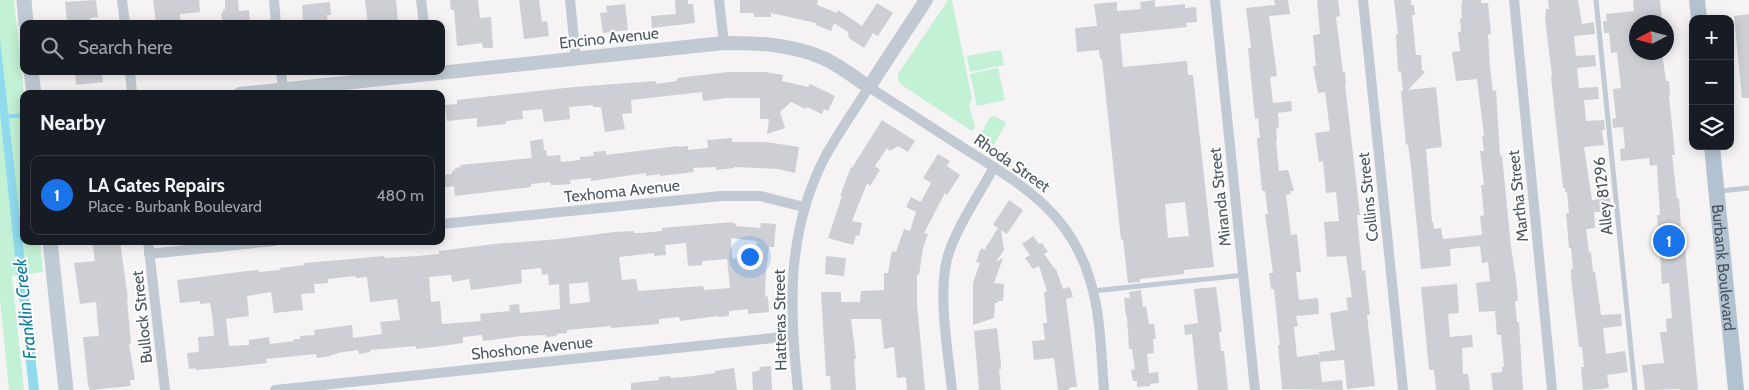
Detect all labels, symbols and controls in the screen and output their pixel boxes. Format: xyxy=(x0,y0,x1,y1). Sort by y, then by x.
north arrow xyxy=(1629,15,1674,60)
map controls xyxy=(1689,15,1734,150)
button: + xyxy=(1689,15,1734,60)
search box xyxy=(20,20,445,75)
street label: Encino Avenue xyxy=(558,23,660,53)
icon: search xyxy=(38,34,66,62)
text: Search here xyxy=(78,36,172,59)
button: − xyxy=(1689,60,1734,105)
button: layers xyxy=(1689,105,1734,150)
text: Nearby xyxy=(40,110,106,135)
street label: Rhoda Street xyxy=(970,130,1054,196)
street label: Miranda Street xyxy=(1205,146,1235,247)
street label: Martha Street xyxy=(1504,149,1532,243)
street label: Collins Street xyxy=(1354,151,1382,243)
street label: Alley 81296 xyxy=(1589,156,1617,236)
text: LA Gates Repairs xyxy=(88,174,225,197)
street label: Texhoma Avenue xyxy=(563,175,681,207)
text: 1 xyxy=(54,186,60,205)
text: 480 m xyxy=(376,186,424,205)
text: Place · Burbank Boulevard xyxy=(88,197,262,216)
street label: Burbank Boulevard xyxy=(1708,203,1740,332)
pin: 1 xyxy=(1653,222,1685,260)
your location xyxy=(737,244,763,270)
water label: Franklin Creek xyxy=(9,256,41,361)
street label: Hatteras Street xyxy=(770,268,790,371)
street label: Bullock Street xyxy=(128,269,156,364)
street label: Shoshone Avenue xyxy=(470,332,594,364)

